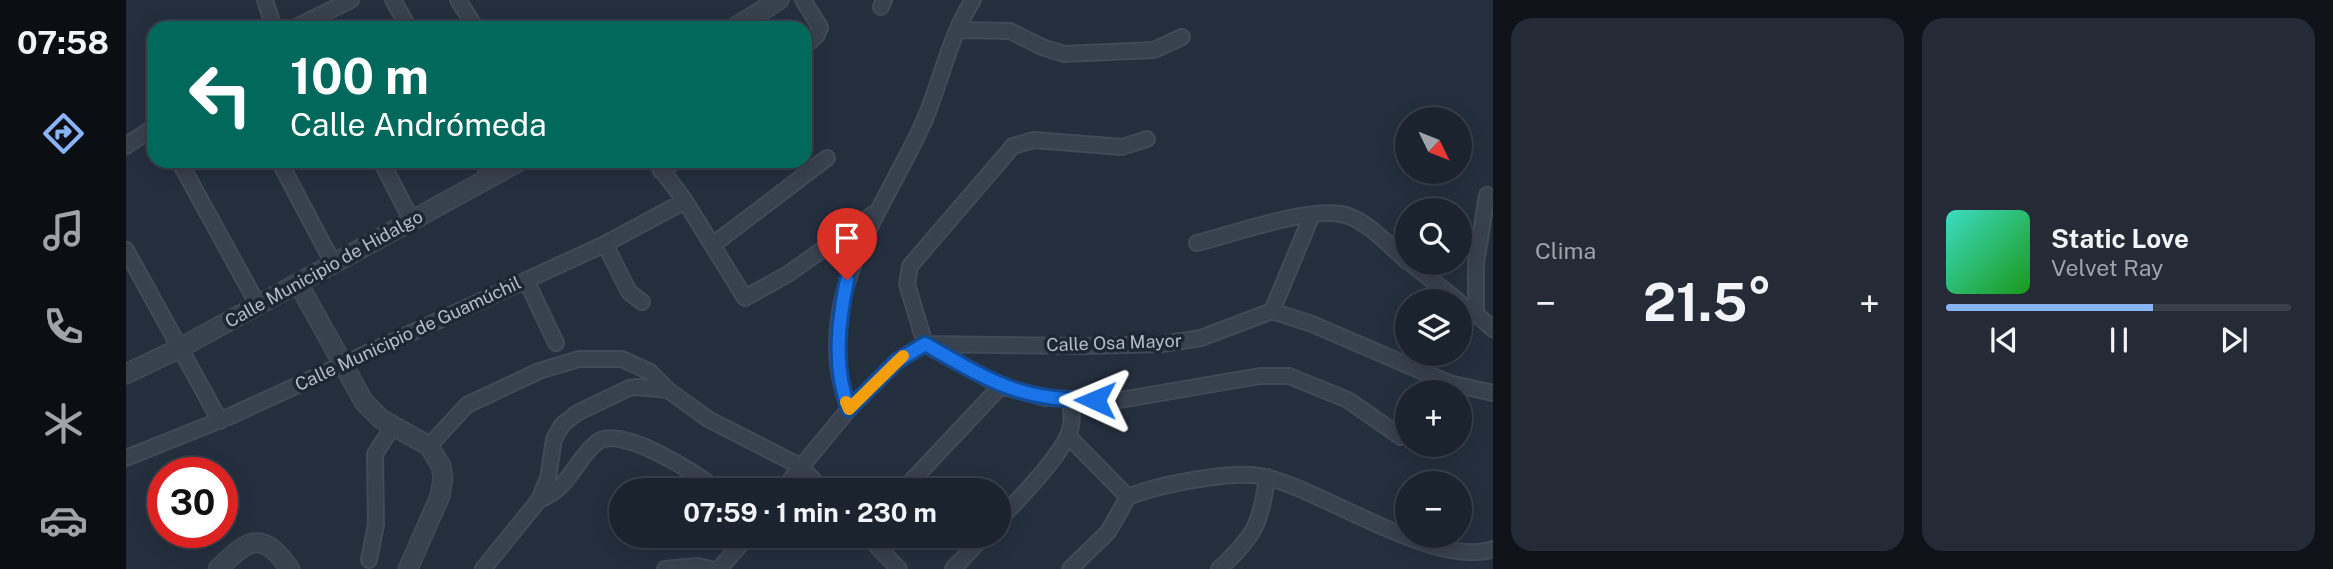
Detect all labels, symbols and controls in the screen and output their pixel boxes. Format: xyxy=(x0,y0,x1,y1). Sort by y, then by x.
text: 07:58 xyxy=(17,24,109,61)
text: 100 m xyxy=(290,47,429,105)
icon: left xyxy=(175,49,266,140)
text: Calle Andrómeda xyxy=(290,106,547,143)
north arrow xyxy=(1395,107,1472,184)
map controls xyxy=(1395,107,1472,548)
icon: directions xyxy=(39,109,88,158)
button: search xyxy=(1395,198,1472,275)
street label: Calle Municipio de Hidalgo xyxy=(221,205,426,332)
icon: music xyxy=(39,206,88,255)
pin xyxy=(817,208,877,280)
icon: arrive xyxy=(828,219,866,257)
text: Static Love xyxy=(2051,223,2189,254)
text: Clima xyxy=(1535,237,1596,264)
text: Velvet Ray xyxy=(2051,254,2163,281)
street label: Calle Municipio de Guamúchil xyxy=(292,272,524,395)
text: 21.5° xyxy=(1643,272,1772,333)
text: − xyxy=(1535,281,1556,326)
text: + xyxy=(1859,281,1880,326)
button: layers xyxy=(1395,289,1472,366)
icon: phone xyxy=(39,302,88,351)
icon: previous xyxy=(1985,321,2023,359)
icon: pause xyxy=(2100,321,2138,359)
icon: next xyxy=(2215,321,2253,359)
street label: Calle Osa Mayor xyxy=(1046,330,1182,355)
position arrow xyxy=(1058,363,1132,437)
button: + xyxy=(1395,380,1472,457)
icon: climate xyxy=(39,399,88,448)
speed limit sign: 30 xyxy=(147,457,238,548)
button: − xyxy=(1395,471,1472,548)
icon: car xyxy=(39,496,88,545)
text: 07:59 · 1 min · 230 m xyxy=(683,497,937,528)

